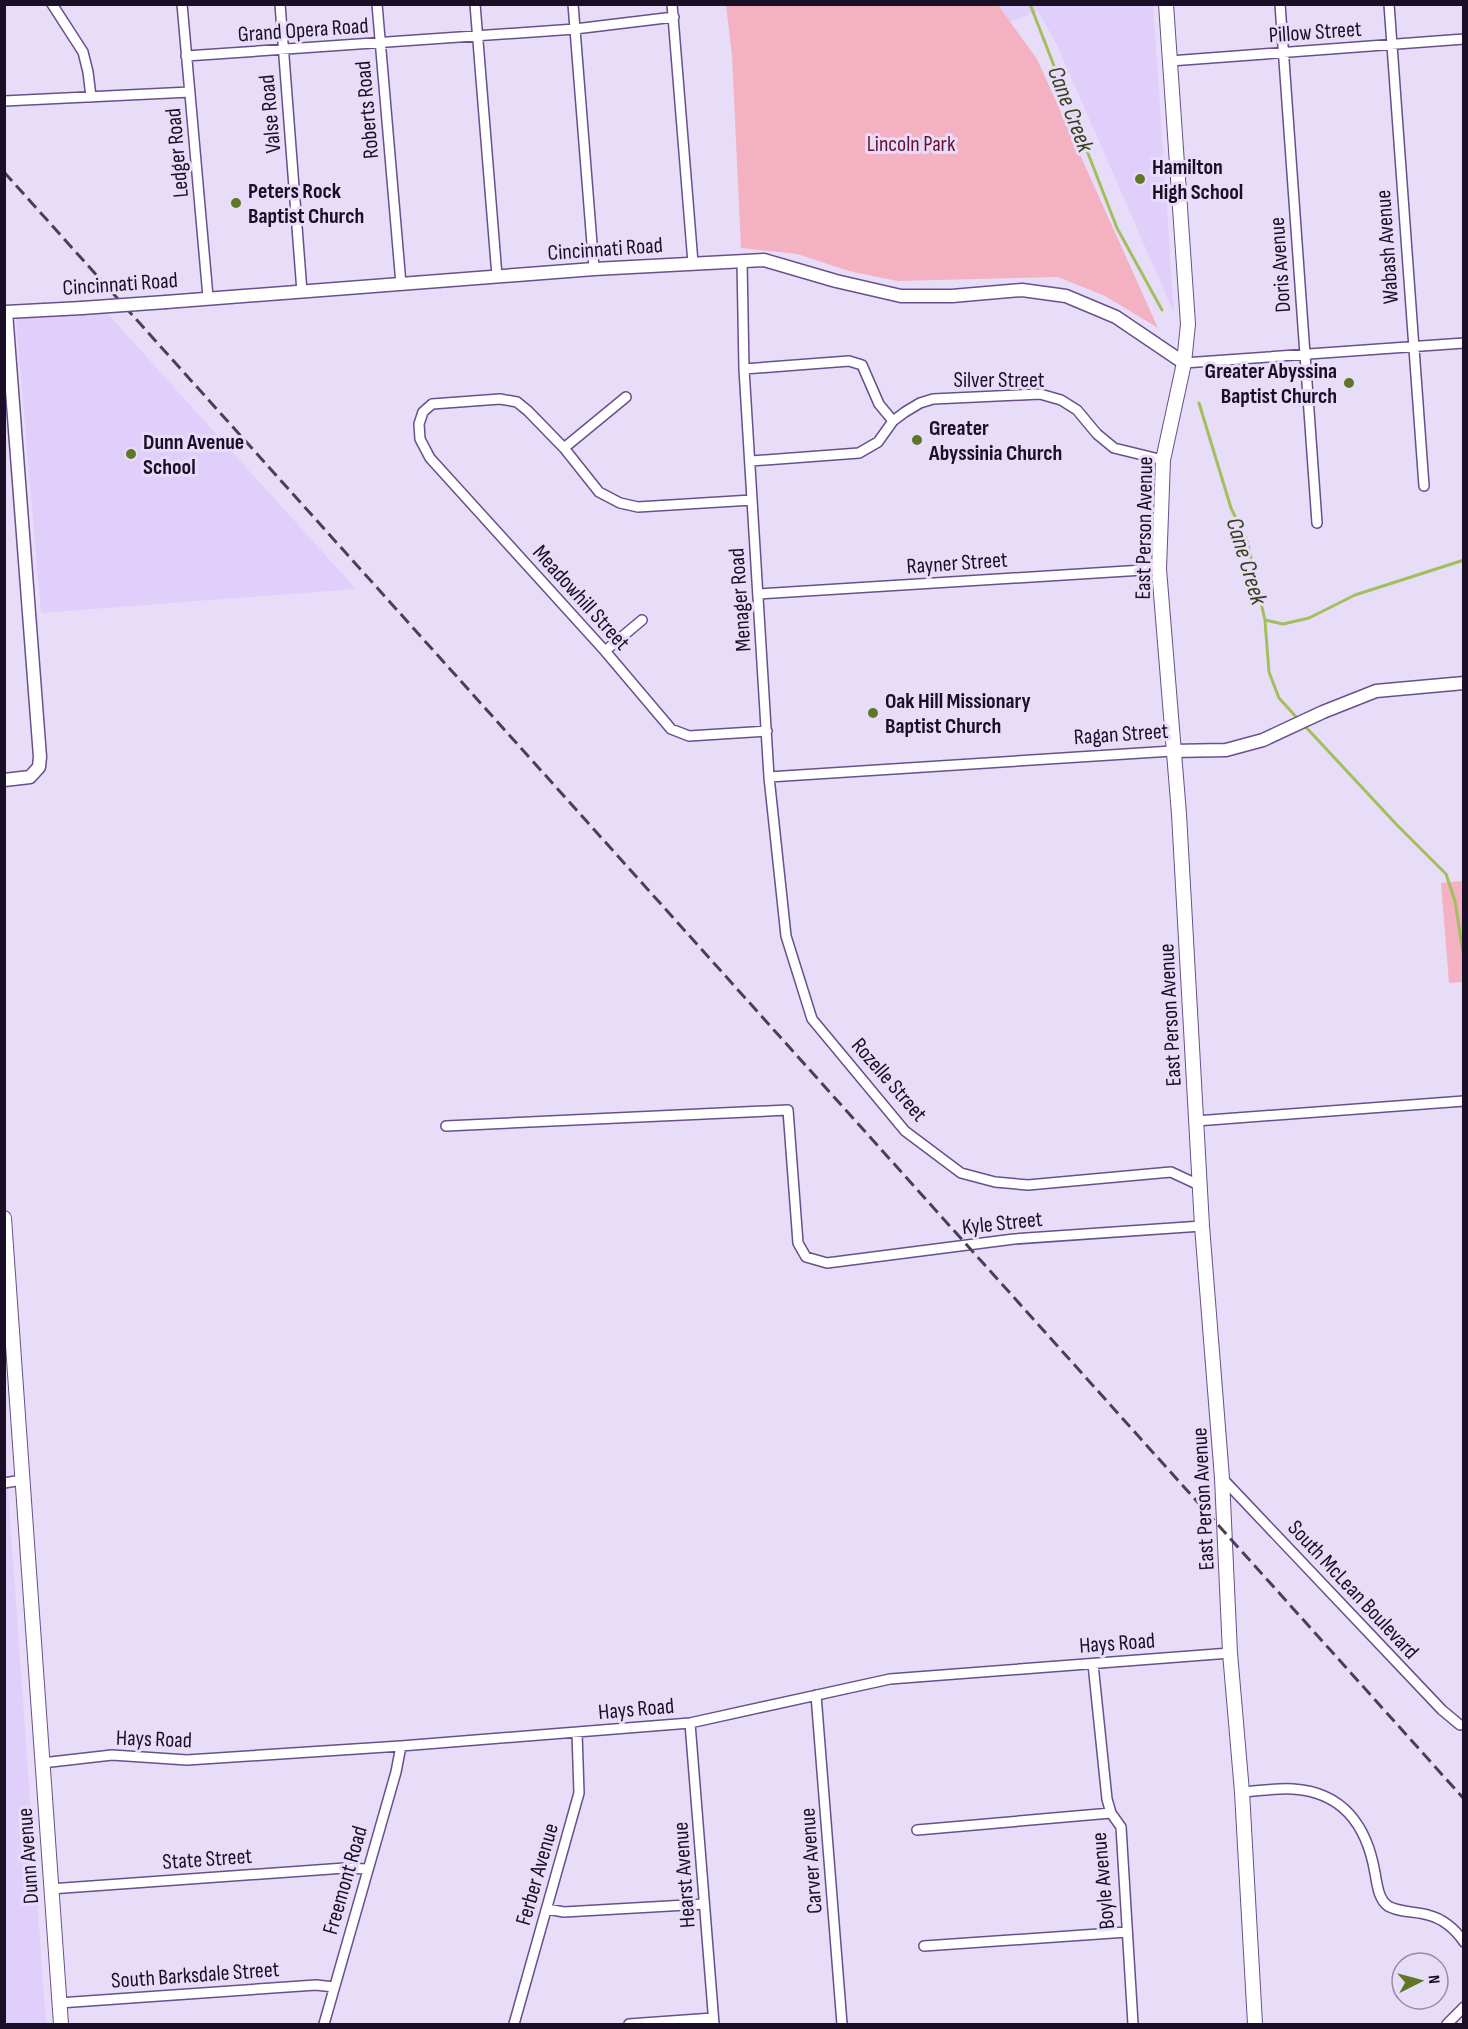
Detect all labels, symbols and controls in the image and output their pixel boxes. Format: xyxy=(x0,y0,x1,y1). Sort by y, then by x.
street label: Grand Opera Road xyxy=(237,12,369,49)
street label: Pillow Street xyxy=(1268,16,1363,49)
street label: Roberts Road xyxy=(350,60,385,160)
water label: Cane Creek xyxy=(1041,62,1100,157)
street label: Valse Road xyxy=(254,73,287,154)
street label: Ledger Road xyxy=(160,107,195,199)
park label: Lincoln Park xyxy=(867,131,956,158)
place label: Hamilton High School xyxy=(1152,154,1243,206)
marker: Hamilton High School xyxy=(1133,172,1147,186)
place label: Peters Rock Baptist Church xyxy=(248,178,364,230)
street label: Wabash Avenue xyxy=(1370,189,1405,305)
marker: Peters Rock Baptist Church xyxy=(229,196,243,210)
street label: Doris Avenue xyxy=(1264,216,1297,313)
street label: Cincinnati Road xyxy=(547,232,664,267)
street label: Cincinnati Road xyxy=(62,267,179,302)
place label: Greater Abyssina Baptist Church xyxy=(1205,358,1337,410)
street label: Silver Street xyxy=(953,367,1045,394)
marker: Greater Abyssina Baptist Church xyxy=(1342,376,1356,390)
place label: Greater Abyssinia Church xyxy=(928,415,1062,467)
place label: Dunn Avenue School xyxy=(143,429,244,481)
marker: Greater Abyssinia Church xyxy=(910,433,924,447)
marker: Dunn Avenue School xyxy=(124,447,138,461)
street label: East Person Avenue xyxy=(1130,456,1159,600)
water label: Cane Creek xyxy=(1220,514,1274,609)
street label: Meadowhill Street xyxy=(527,540,635,657)
street label: Rayner Street xyxy=(906,546,1009,580)
street label: Menager Road xyxy=(723,547,758,653)
place label: Oak Hill Missionary Baptist Church xyxy=(885,688,1031,740)
marker: Oak Hill Missionary Baptist Church xyxy=(866,706,880,720)
street label: Ragan Street xyxy=(1073,718,1170,751)
street label: East Person Avenue xyxy=(1153,943,1188,1087)
street label: Rozelle Street xyxy=(845,1033,933,1128)
street label: Kyle Street xyxy=(961,1206,1044,1241)
street label: East Person Avenue xyxy=(1186,1427,1221,1571)
street label: South McLean Boulevard xyxy=(1282,1515,1424,1665)
street label: Hays Road xyxy=(1078,1627,1156,1660)
street label: Hays Road xyxy=(597,1693,675,1726)
street label: Hays Road xyxy=(115,1725,192,1754)
street label: Dunn Avenue xyxy=(12,1807,45,1905)
street label: Carver Avenue xyxy=(794,1807,829,1915)
street label: Ferber Avenue xyxy=(510,1820,565,1928)
street label: Hearst Avenue xyxy=(667,1821,702,1929)
street label: Freemont Road xyxy=(317,1823,374,1938)
street label: Boyle Avenue xyxy=(1086,1831,1121,1931)
street label: State Street xyxy=(161,1843,253,1876)
north arrow xyxy=(1390,1951,1450,2011)
street label: South Barksdale Street xyxy=(110,1956,280,1995)
text: N xyxy=(1424,1974,1443,1985)

